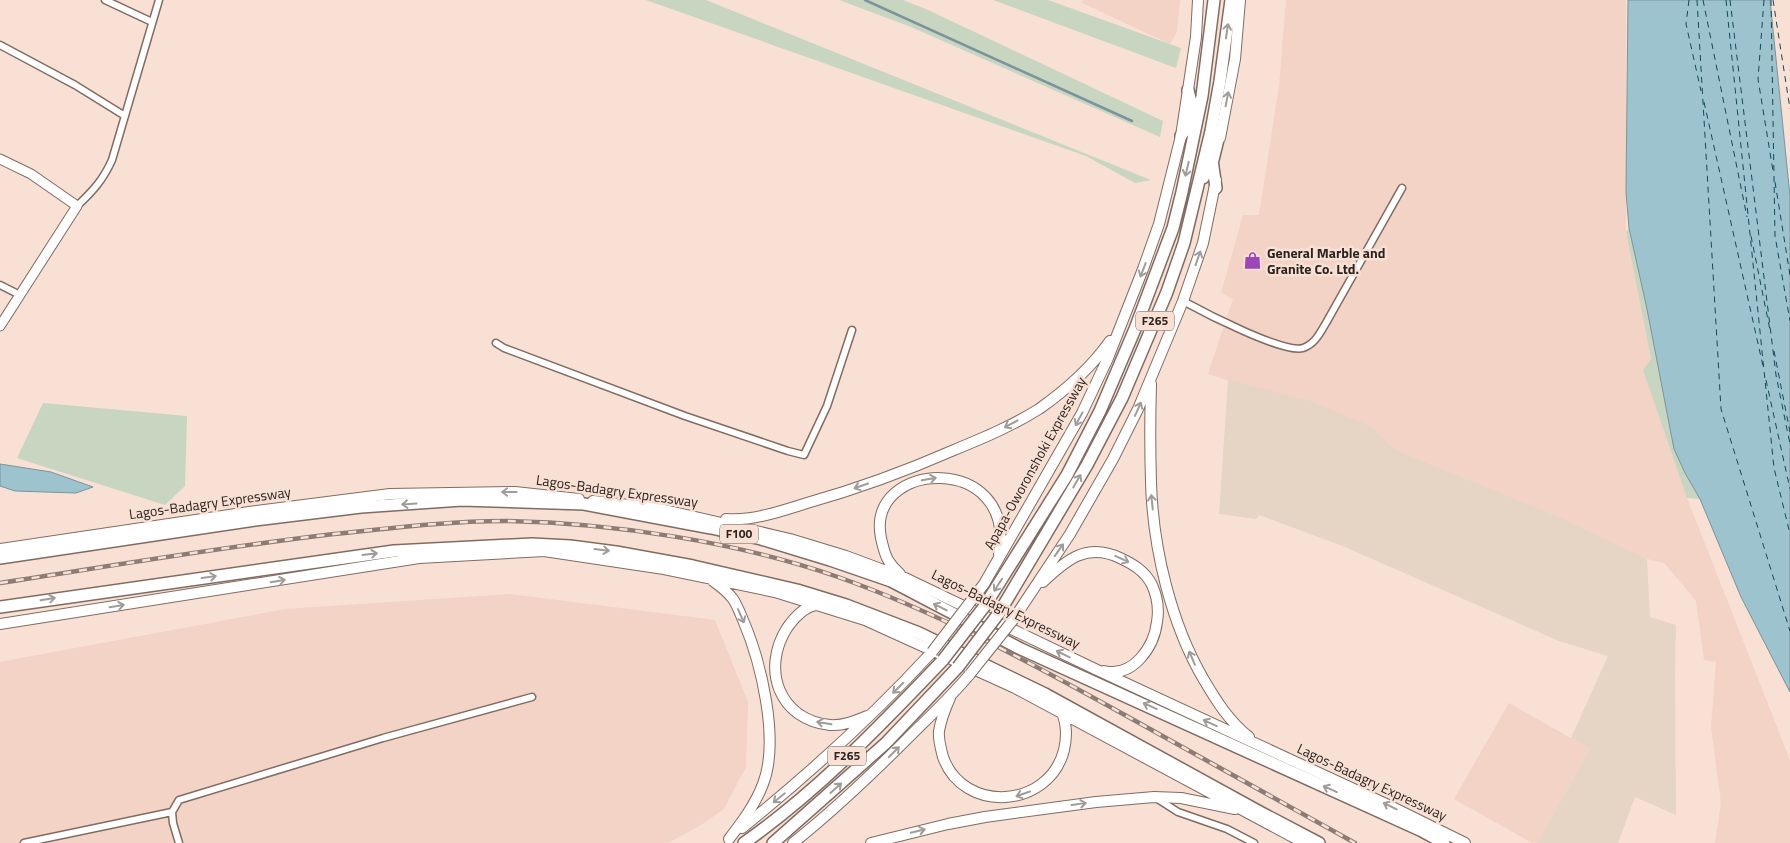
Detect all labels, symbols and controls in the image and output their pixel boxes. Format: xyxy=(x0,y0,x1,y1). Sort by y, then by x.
one-way arrow xyxy=(1222,24,1232,40)
one-way arrow xyxy=(1223,91,1233,107)
one-way arrow xyxy=(1182,161,1191,177)
place label: General Marble and Granite Co. Ltd. xyxy=(1267,242,1385,279)
one-way arrow xyxy=(1194,251,1203,266)
shop icon: General Marble and Granite Co. Ltd. xyxy=(1243,251,1263,271)
one-way arrow xyxy=(1138,261,1147,277)
road number: F265 xyxy=(1136,312,1174,331)
street label: Apapa-Oworonshoki Expressway xyxy=(978,372,1091,553)
one-way arrow xyxy=(1133,402,1143,417)
one-way arrow xyxy=(1074,411,1083,426)
one-way arrow xyxy=(1004,419,1019,429)
street label: Lagos-Badagry Expressway xyxy=(535,469,700,512)
one-way arrow xyxy=(921,473,937,483)
one-way arrow xyxy=(1073,474,1083,489)
street label: Lagos-Badagry Expressway xyxy=(128,481,292,524)
one-way arrow xyxy=(854,482,870,492)
one-way arrow xyxy=(501,487,518,497)
one-way arrow xyxy=(1148,494,1157,510)
one-way arrow xyxy=(402,499,418,509)
road number: F100 xyxy=(720,524,758,544)
one-way arrow xyxy=(1054,544,1064,558)
one-way arrow xyxy=(593,545,609,555)
one-way arrow xyxy=(362,549,378,559)
one-way arrow xyxy=(1114,554,1129,564)
street label: Lagos-Badagry Expressway xyxy=(928,563,1084,654)
one-way arrow xyxy=(201,571,217,581)
one-way arrow xyxy=(270,575,286,585)
one-way arrow xyxy=(992,578,1002,592)
one-way arrow xyxy=(40,594,56,604)
one-way arrow xyxy=(109,600,125,610)
one-way arrow xyxy=(933,602,948,612)
one-way arrow xyxy=(737,608,747,623)
one-way arrow xyxy=(1056,648,1071,658)
one-way arrow xyxy=(1187,651,1197,666)
one-way arrow xyxy=(892,681,904,694)
one-way arrow xyxy=(1143,701,1158,711)
one-way arrow xyxy=(1203,717,1218,727)
one-way arrow xyxy=(816,718,832,728)
street label: Lagos-Badagry Expressway xyxy=(1294,738,1451,826)
road number: F265 xyxy=(828,746,866,766)
one-way arrow xyxy=(888,746,900,758)
one-way arrow xyxy=(830,782,843,794)
one-way arrow xyxy=(1323,783,1338,793)
one-way arrow xyxy=(1015,789,1031,799)
one-way arrow xyxy=(773,793,786,804)
one-way arrow xyxy=(1070,799,1086,809)
one-way arrow xyxy=(1382,801,1397,811)
one-way arrow xyxy=(910,826,926,835)

